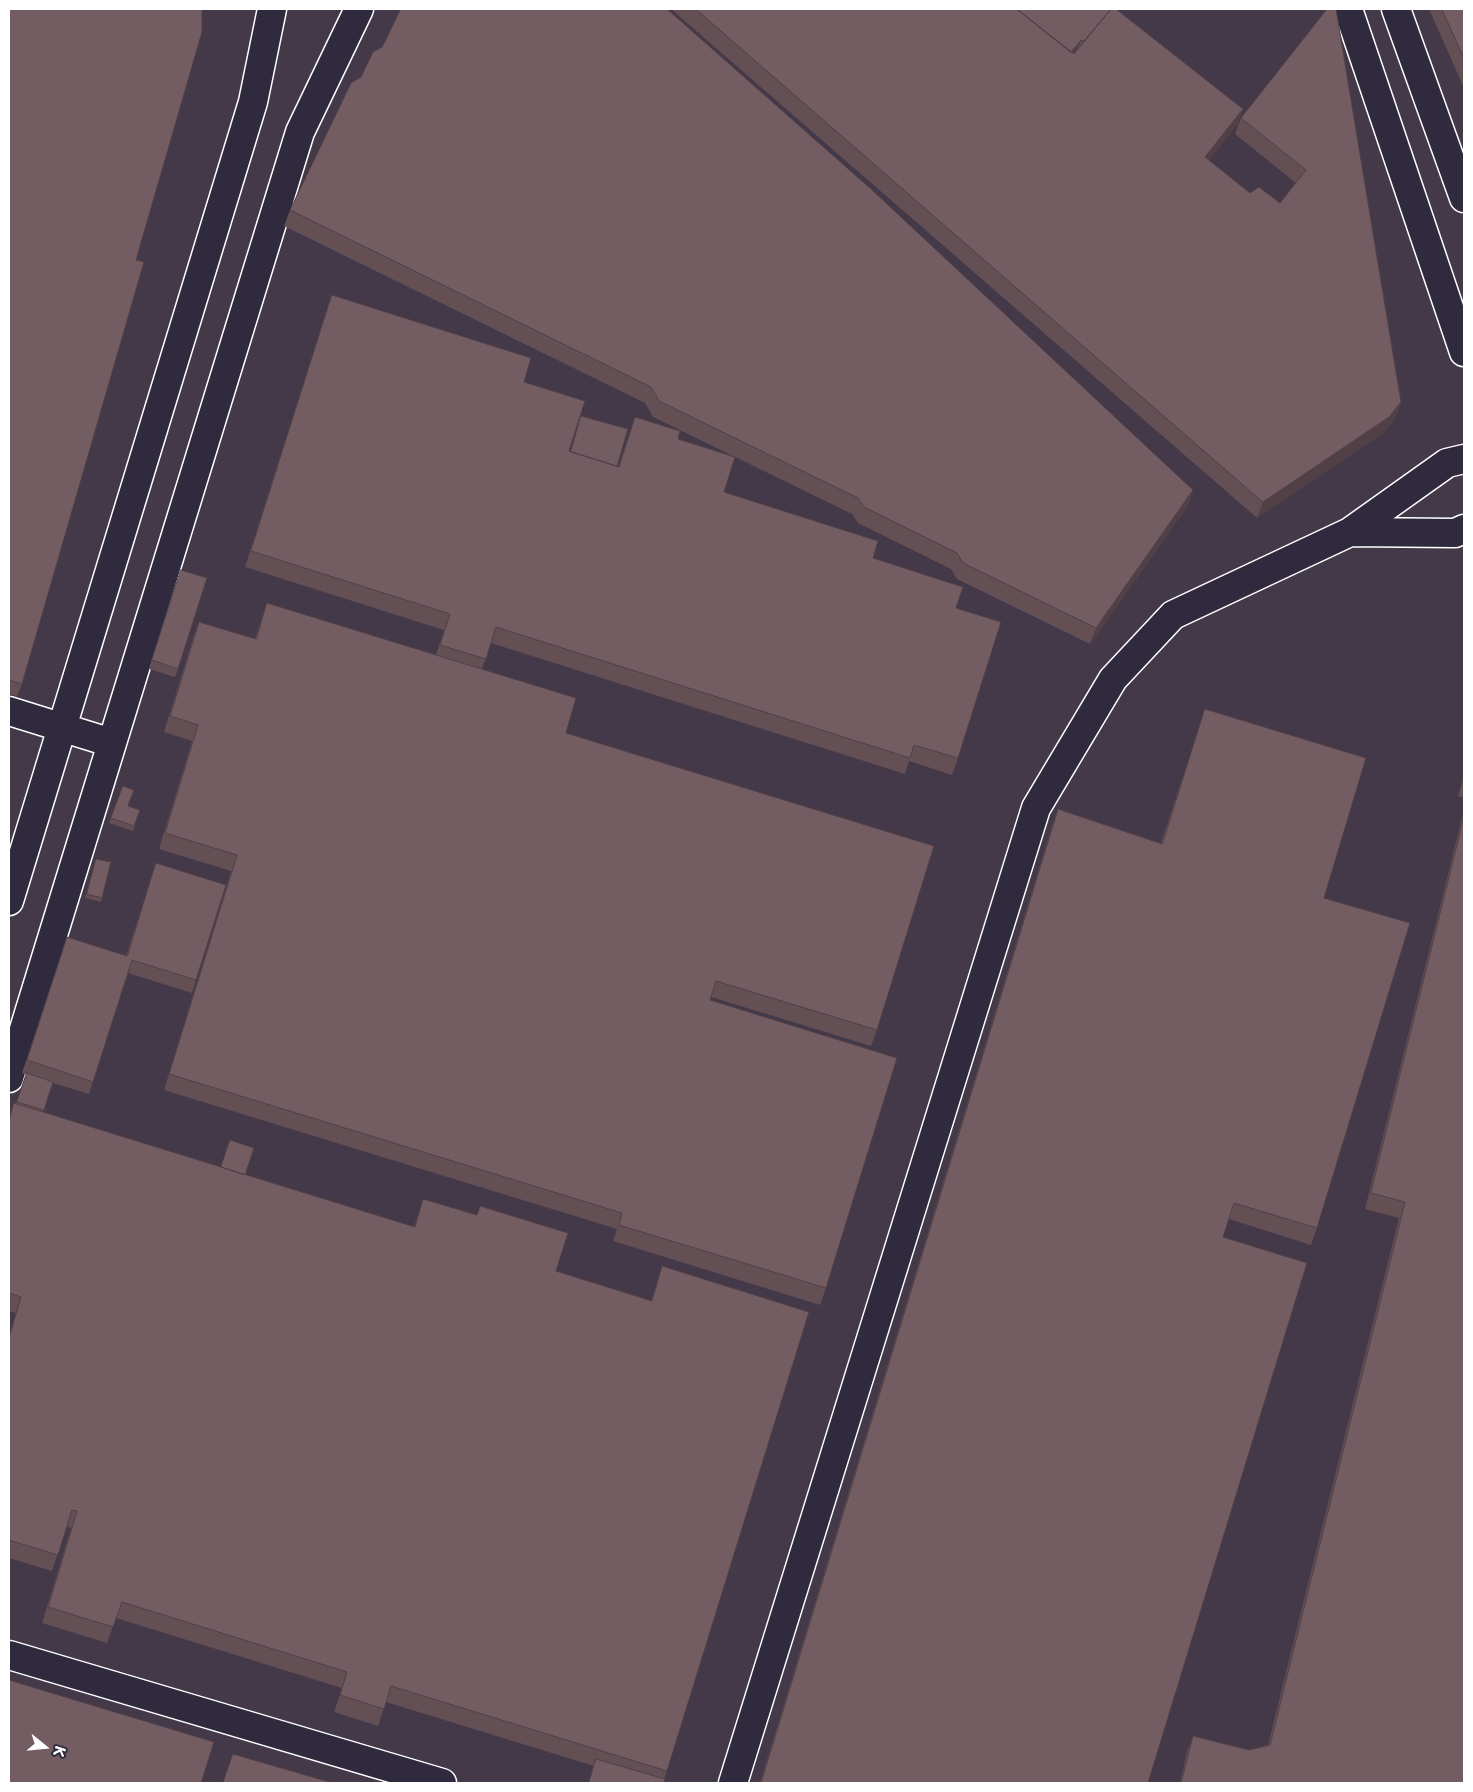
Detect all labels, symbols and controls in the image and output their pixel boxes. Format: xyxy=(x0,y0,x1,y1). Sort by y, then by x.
north arrow xyxy=(20,1722,70,1772)
text: K xyxy=(48,1744,71,1760)

